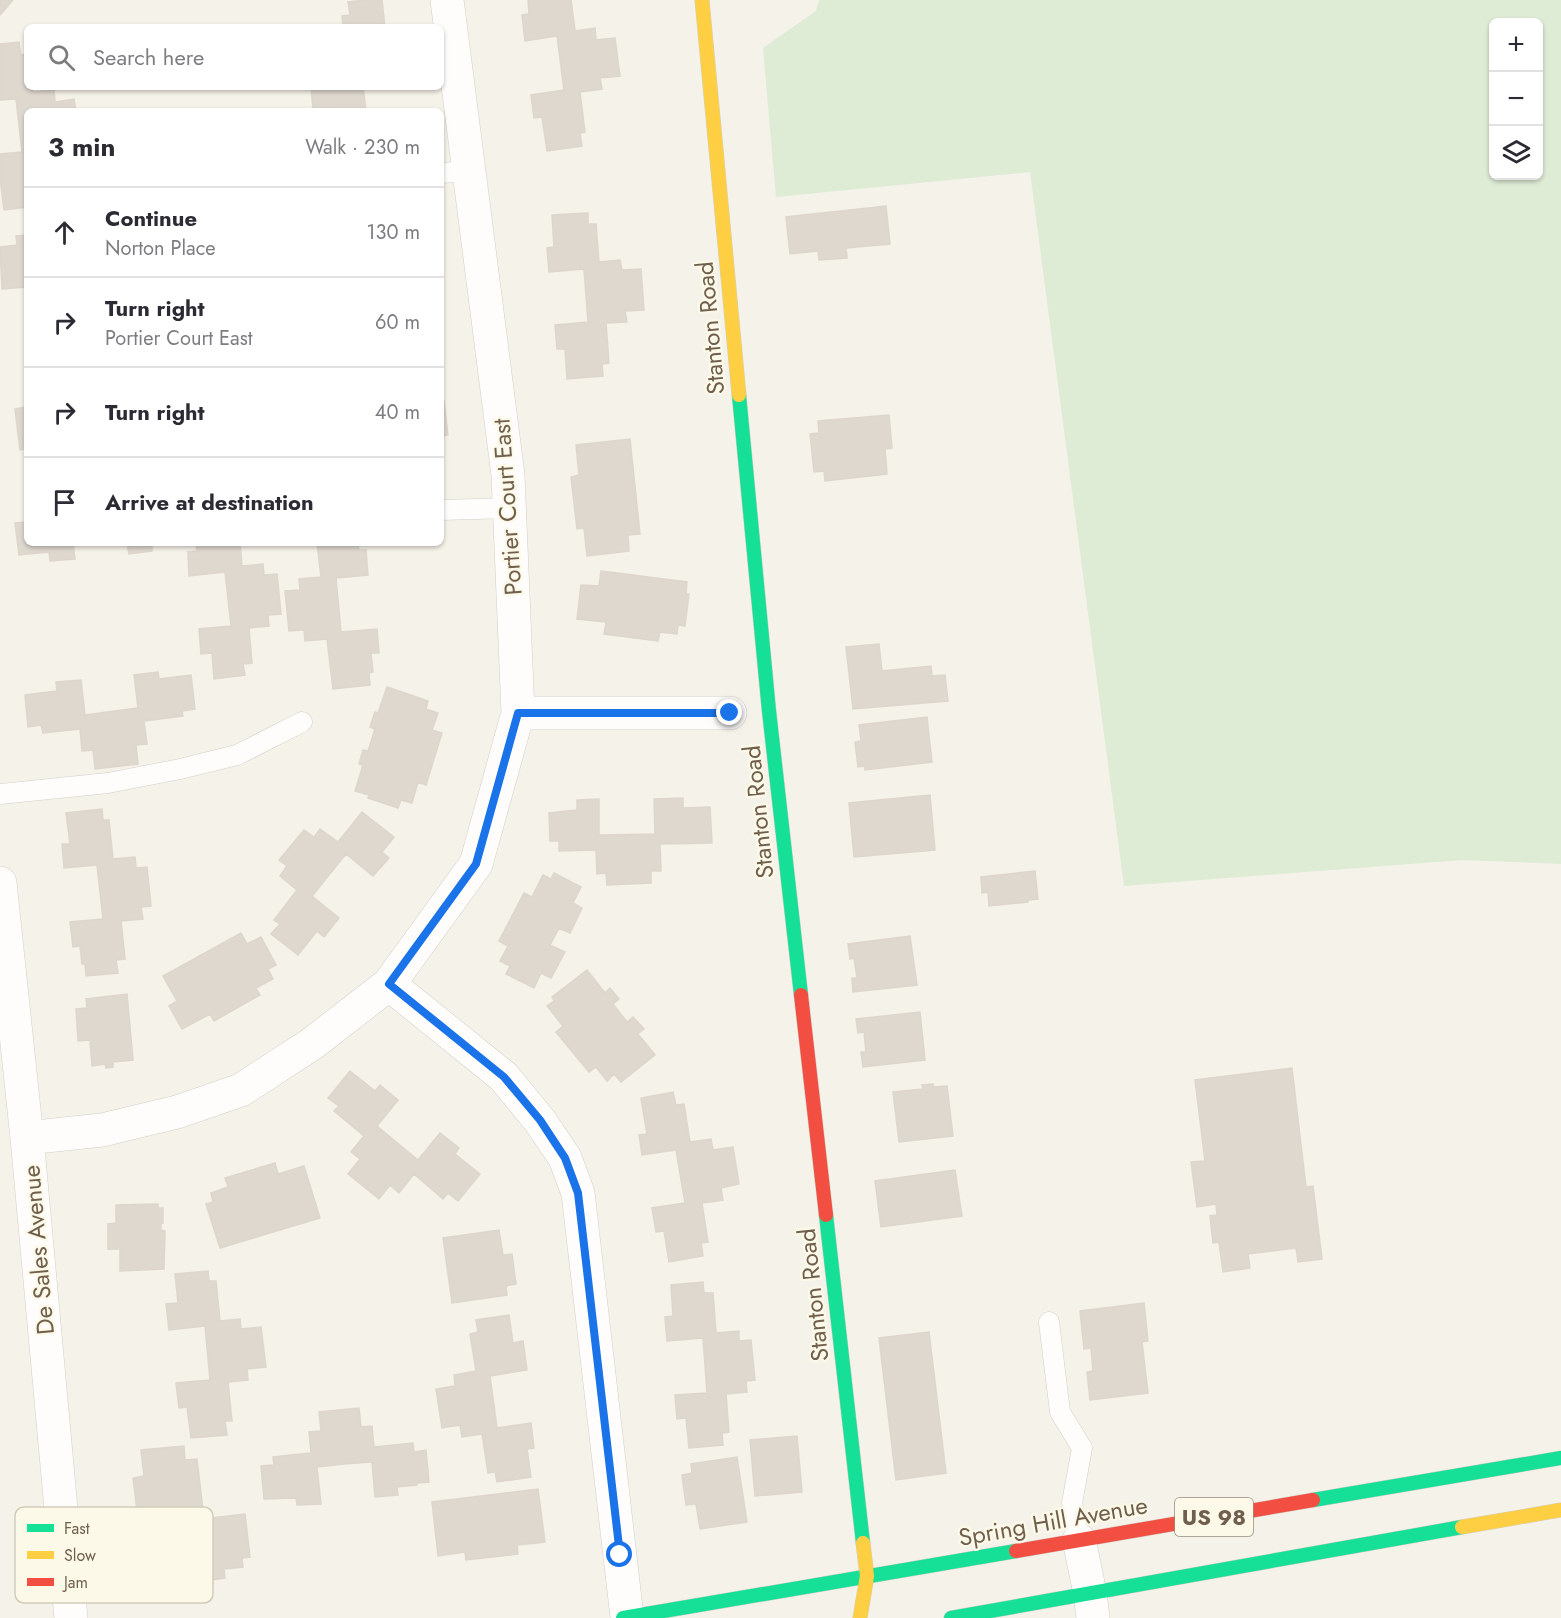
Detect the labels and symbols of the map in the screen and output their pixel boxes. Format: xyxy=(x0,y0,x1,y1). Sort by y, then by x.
street label: Stanton Road xyxy=(687,260,733,396)
street label: Portier Court East xyxy=(483,417,531,597)
route end xyxy=(716,699,742,725)
street label: Stanton Road xyxy=(734,744,782,880)
street label: De Sales Avenue xyxy=(13,1164,63,1336)
street label: Stanton Road xyxy=(789,1227,837,1363)
street label: Spring Hill Avenue xyxy=(956,1487,1150,1555)
road number: US 98 xyxy=(1175,1498,1253,1536)
legend xyxy=(15,1507,213,1603)
text: Fast xyxy=(64,1517,90,1540)
route start xyxy=(606,1541,632,1567)
text: Slow xyxy=(64,1544,96,1567)
text: Jam xyxy=(62,1571,88,1594)

